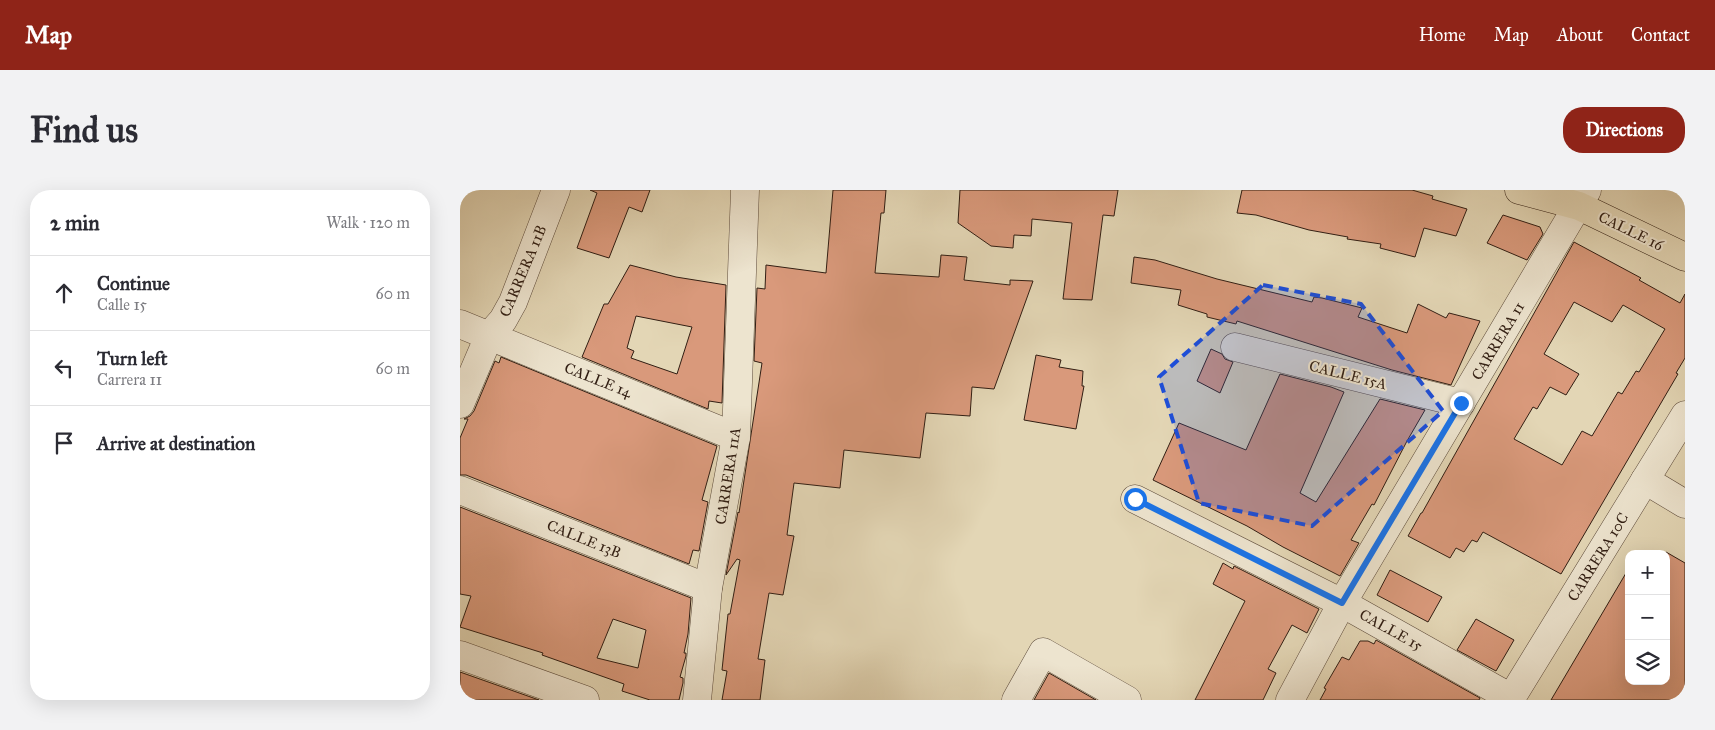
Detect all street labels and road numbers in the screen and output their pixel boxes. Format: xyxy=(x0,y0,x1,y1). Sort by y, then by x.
street label: CALLE 16 xyxy=(1596,208,1668,255)
street label: CARRERA 11B xyxy=(496,222,550,320)
street label: CARRERA 11 xyxy=(1468,299,1528,383)
street label: CALLE 15A xyxy=(1307,357,1389,393)
street label: CALLE 14 xyxy=(562,358,635,402)
street label: CARRERA 11A xyxy=(711,426,745,526)
street label: CARRERA 10C xyxy=(1564,509,1632,605)
street label: CALLE 13B xyxy=(544,516,624,562)
street label: CALLE 15 xyxy=(1356,605,1426,655)

